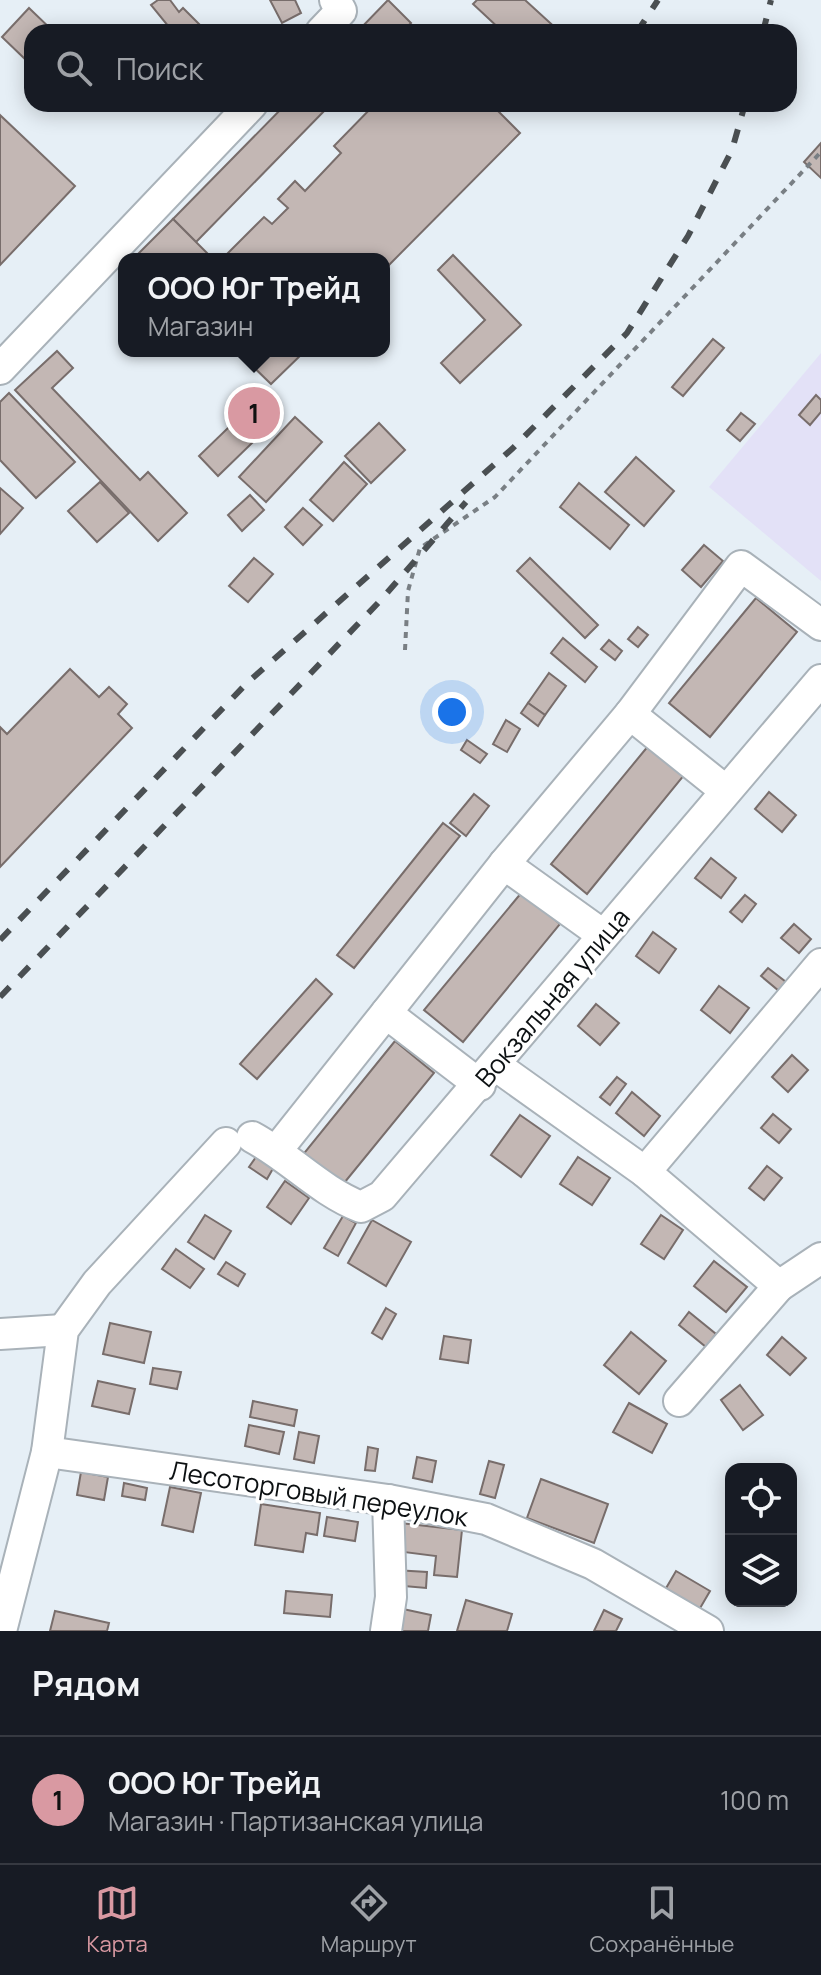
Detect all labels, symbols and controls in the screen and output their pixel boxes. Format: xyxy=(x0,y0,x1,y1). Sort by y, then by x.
search box xyxy=(24,24,797,112)
icon: search xyxy=(52,46,96,90)
text: Поиск xyxy=(116,48,203,89)
popup xyxy=(118,253,390,357)
text: ООО Юг Трейд xyxy=(148,267,360,308)
text: Магазин xyxy=(148,308,253,344)
pin: 1 xyxy=(228,383,280,443)
your location xyxy=(432,692,472,732)
street label: Вокзальная улица xyxy=(467,900,637,1094)
street label: Лесоторговый переулок xyxy=(167,1452,472,1535)
map controls xyxy=(725,1463,797,1607)
button: locate xyxy=(725,1463,797,1535)
button: layers xyxy=(725,1535,797,1607)
text: Рядом xyxy=(32,1660,141,1706)
text: ООО Юг Трейд xyxy=(108,1762,321,1803)
text: 1 xyxy=(52,1782,64,1818)
text: 100 m xyxy=(720,1782,789,1818)
text: Магазин · Партизанская улица xyxy=(108,1803,483,1839)
tab: Карта xyxy=(87,1881,148,1959)
tab: Маршрут xyxy=(321,1881,417,1959)
tab: Сохранённые xyxy=(590,1881,734,1959)

